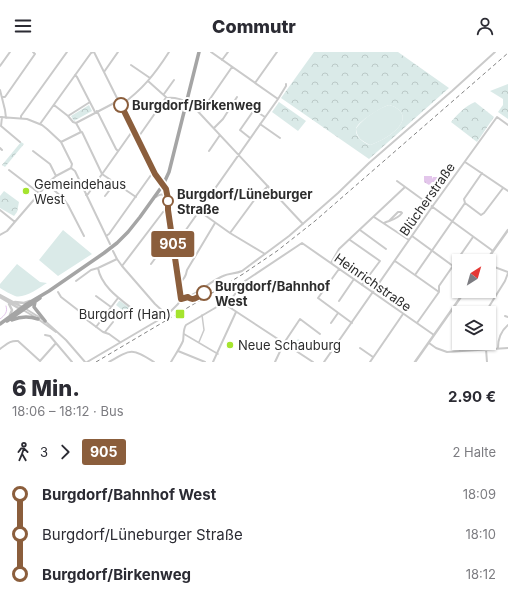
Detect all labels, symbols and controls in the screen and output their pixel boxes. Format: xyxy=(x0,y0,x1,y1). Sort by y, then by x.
icon: menu xyxy=(12,15,34,37)
icon: person xyxy=(474,15,496,37)
text: Commutr xyxy=(212,16,296,37)
marker: Burgdorf/Birkenweg xyxy=(113,97,129,113)
place label: Burgdorf/Birkenweg xyxy=(132,97,261,113)
street label: Blücherstraße xyxy=(396,159,458,239)
place label: Gemeindehaus West xyxy=(34,176,126,207)
marker: Gemeindehaus West xyxy=(21,186,31,196)
place label: Burgdorf/Lüneburger Straße xyxy=(177,186,313,217)
marker: Burgdorf/Lüneburger Straße xyxy=(162,195,174,207)
line badge: 905 xyxy=(150,231,196,257)
text: 905 xyxy=(159,235,187,252)
street label: Heinrichstraße xyxy=(331,250,415,314)
north arrow xyxy=(452,254,496,298)
map controls xyxy=(452,254,496,350)
place label: Burgdorf/Bahnhof West xyxy=(215,278,331,309)
marker: Burgdorf/Bahnhof West xyxy=(196,285,212,301)
place label: Burgdorf (Han) xyxy=(79,306,171,322)
button: layers xyxy=(452,306,496,350)
marker: Burgdorf (Han) xyxy=(174,308,186,320)
place label: Neue Schauburg xyxy=(238,337,341,353)
marker: Neue Schauburg xyxy=(225,340,235,350)
text: 6 Min. xyxy=(12,375,80,401)
text: 2.90 € xyxy=(448,387,496,406)
text: 18:06 – 18:12 · Bus xyxy=(12,403,124,419)
icon: walk xyxy=(12,441,34,463)
icon: forward xyxy=(54,441,76,463)
text: 905 xyxy=(90,443,118,460)
text: 3 xyxy=(40,444,48,460)
text: 2 Halte xyxy=(452,444,496,460)
text: Burgdorf/Bahnhof West xyxy=(42,485,216,504)
text: 18:09 xyxy=(463,486,496,502)
text: Burgdorf/Lüneburger Straße xyxy=(42,525,243,544)
text: 18:10 xyxy=(465,526,496,542)
text: Burgdorf/Birkenweg xyxy=(42,565,191,584)
text: 18:12 xyxy=(466,566,496,582)

